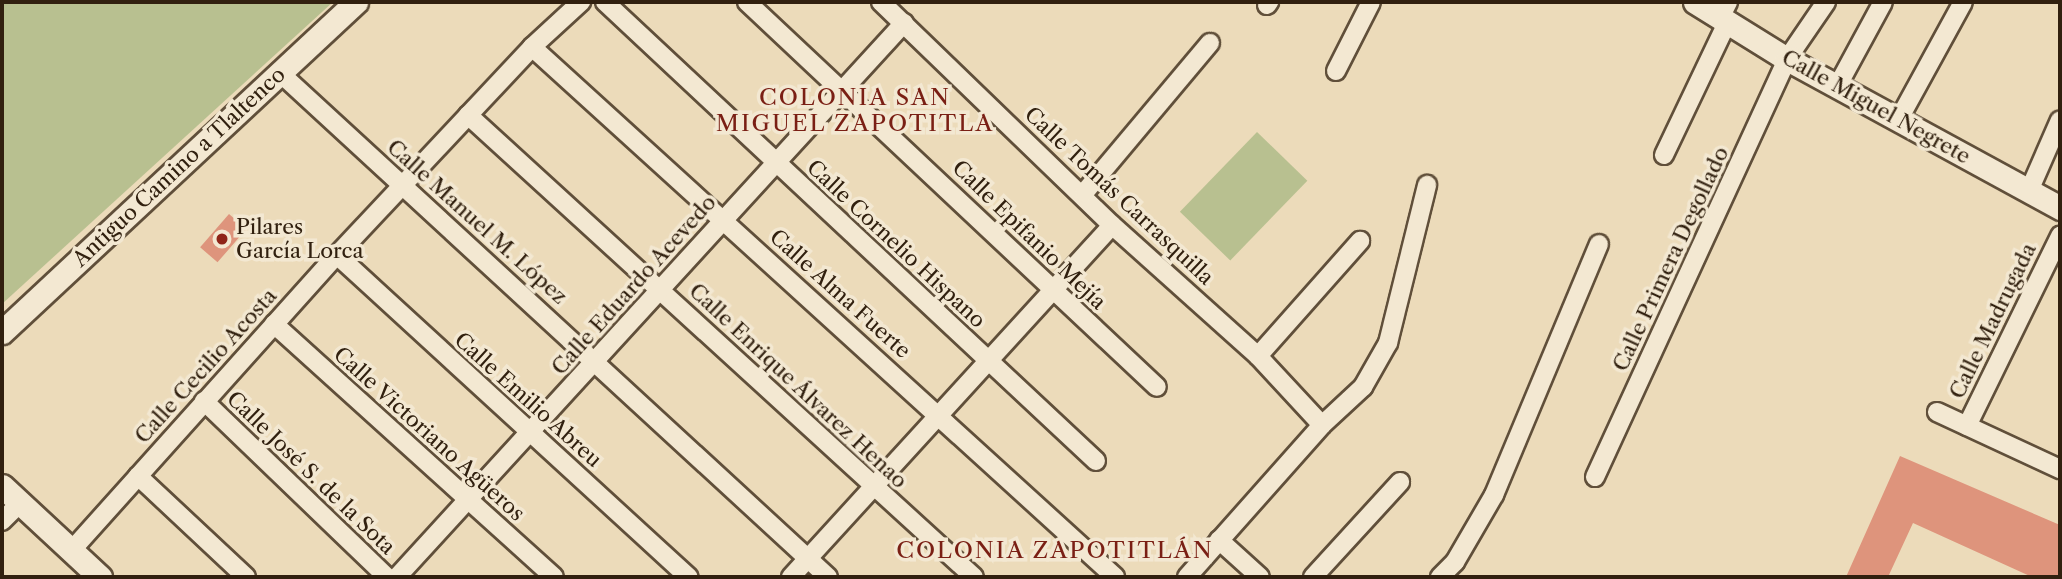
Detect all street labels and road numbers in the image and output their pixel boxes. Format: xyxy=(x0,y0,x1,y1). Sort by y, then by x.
street label: Calle Miguel Negrete xyxy=(1777,45,1975,169)
street label: Antiguo Camino a Tlaltenco xyxy=(67,62,291,272)
street label: Calle Tomás Carrasquilla xyxy=(1019,102,1219,290)
street label: Calle Manuel M. López xyxy=(382,135,572,309)
street label: Calle Primera Degollado xyxy=(1608,143,1734,375)
street label: Calle Cornelio Hispano xyxy=(802,155,990,333)
street label: Calle Epifanio Mejía xyxy=(947,155,1111,315)
street label: Calle Eduardo Acevedo xyxy=(546,190,722,380)
street label: Calle Alma Fuerte xyxy=(764,224,916,364)
street label: Calle Madrugada xyxy=(1944,239,2042,403)
street label: Calle Enrique Álvarez Henao xyxy=(684,278,912,494)
street label: Calle Cecilio Acosta xyxy=(130,283,282,449)
street label: Calle Emilio Abreu xyxy=(449,327,607,473)
street label: Calle Victoriano Agüeros xyxy=(328,341,530,527)
street label: Calle José S. de la Sota xyxy=(222,386,400,560)

